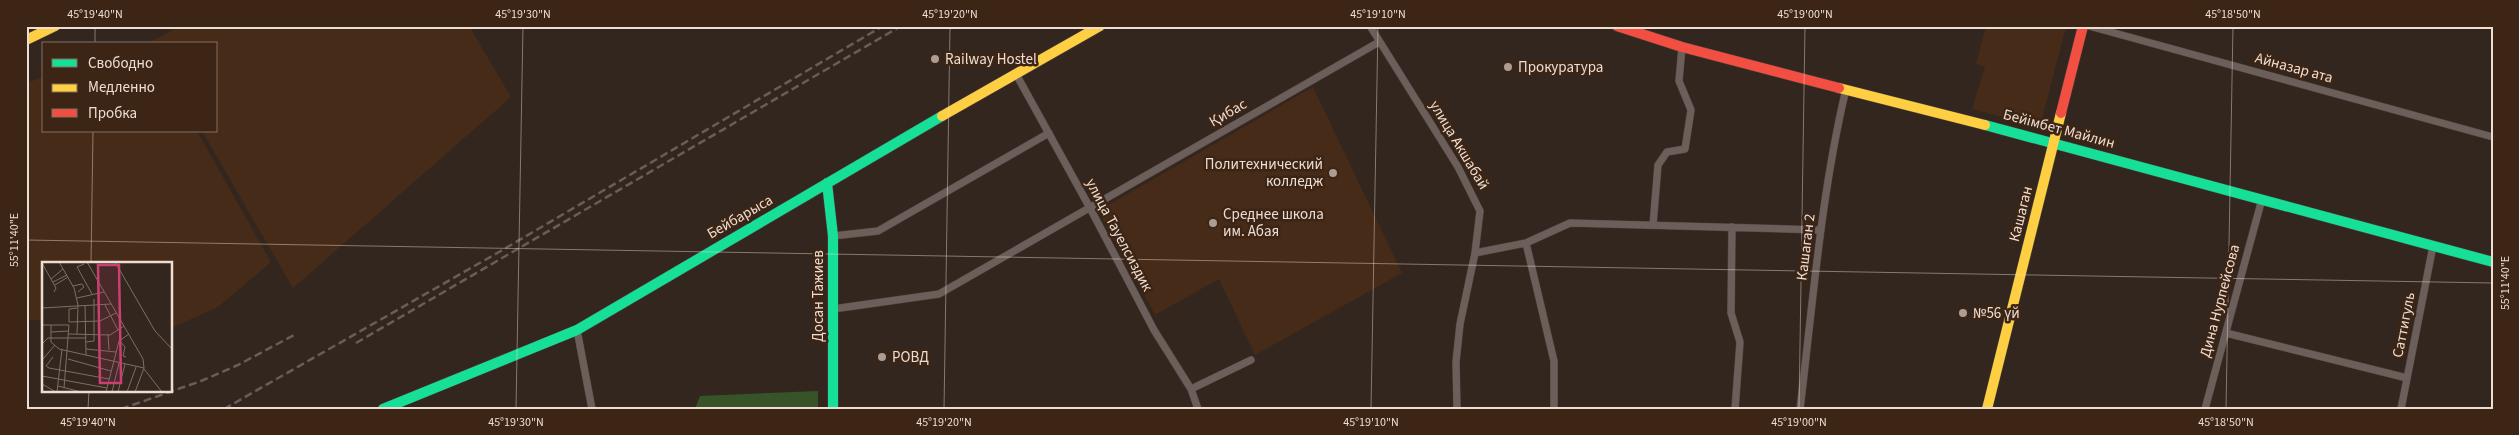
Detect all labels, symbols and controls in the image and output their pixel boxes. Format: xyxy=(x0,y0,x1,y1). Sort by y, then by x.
text: 45°19'40"N xyxy=(67,6,123,23)
text: 45°19'30"N xyxy=(495,6,551,23)
text: 45°19'20"N xyxy=(922,6,978,23)
text: 45°19'10"N xyxy=(1350,6,1406,23)
text: 45°19'00"N xyxy=(1777,6,1833,23)
text: 45°18'50"N xyxy=(2205,6,2261,23)
legend xyxy=(42,42,218,132)
street label: Айназар ата xyxy=(2253,48,2335,88)
place label: Railway Hostel xyxy=(945,49,1037,70)
text: Свободно xyxy=(88,53,153,74)
marker: Railway Hostel xyxy=(929,53,941,65)
place label: Прокуратура xyxy=(1518,57,1603,78)
marker: Прокуратура xyxy=(1502,61,1514,73)
text: Медленно xyxy=(88,77,155,98)
street label: Қибас xyxy=(1205,94,1251,132)
street label: улица Акшабай xyxy=(1424,96,1494,194)
text: Пробка xyxy=(88,103,137,124)
street label: Бейімбет Майлин xyxy=(2001,104,2117,154)
place label: Политехнический колледж xyxy=(1205,154,1324,192)
marker: Политехнический колледж xyxy=(1327,167,1339,179)
street label: улица Тауелсиздик xyxy=(1080,175,1158,296)
street label: Кашаган xyxy=(2004,184,2038,244)
street label: Бейбарыса xyxy=(703,190,777,244)
place label: Среднее школа им. Абая xyxy=(1223,204,1324,242)
street label: Кашаган 2 xyxy=(1791,212,1821,282)
text: 55°11'40"E xyxy=(6,213,23,267)
marker: Среднее школа им. Абая xyxy=(1207,217,1219,229)
street label: Дина Нурпейсова xyxy=(2195,242,2245,360)
street label: Досан Тажиев xyxy=(808,250,829,342)
text: 55°11'40"E xyxy=(2497,256,2514,310)
inset map xyxy=(42,262,172,392)
street label: Саттигуль xyxy=(2387,291,2421,359)
place label: №56 үй xyxy=(1973,303,2020,324)
marker: №56 үй xyxy=(1957,307,1969,319)
place label: РОВД xyxy=(892,347,929,368)
marker: РОВД xyxy=(876,351,888,363)
text: 45°19'40"N xyxy=(60,414,116,431)
text: 45°19'30"N xyxy=(488,414,544,431)
text: 45°19'20"N xyxy=(916,414,972,431)
text: 45°19'10"N xyxy=(1343,414,1399,431)
text: 45°19'00"N xyxy=(1771,414,1827,431)
text: 45°18'50"N xyxy=(2198,414,2254,431)

